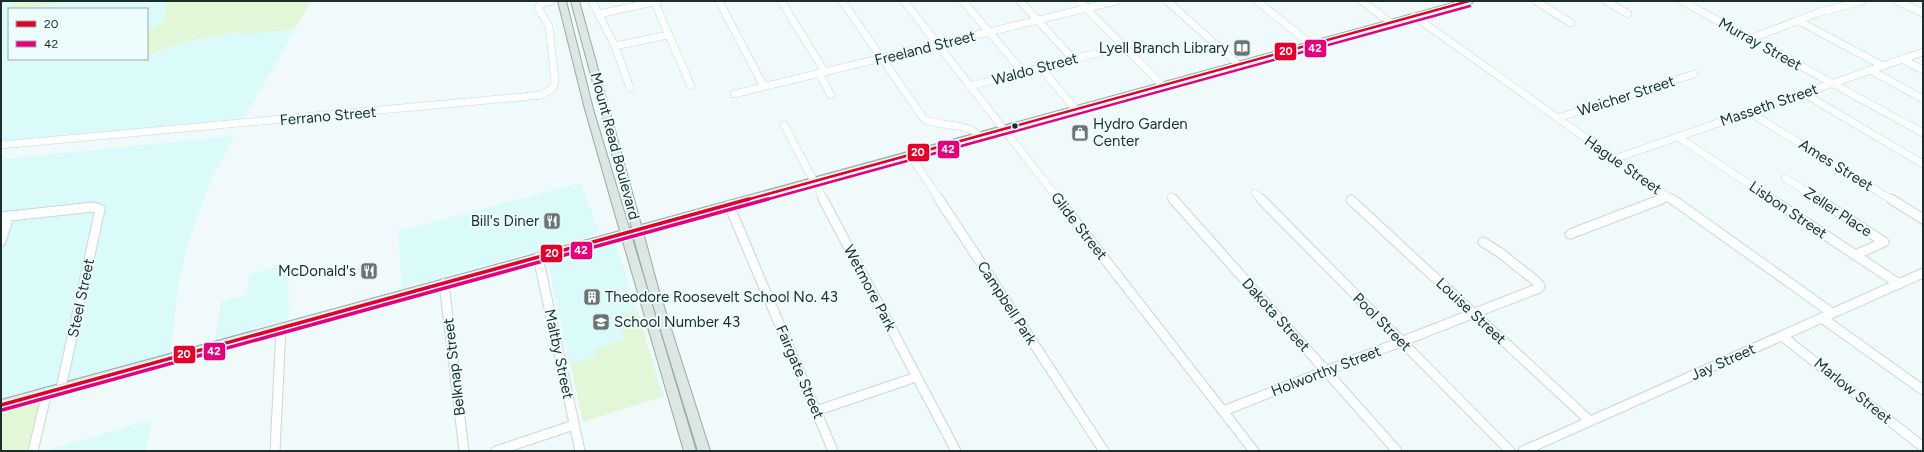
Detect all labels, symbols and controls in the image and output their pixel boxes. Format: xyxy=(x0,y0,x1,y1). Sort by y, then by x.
legend xyxy=(8,8,148,60)
street label: Murray Street xyxy=(1715,14,1805,74)
text: 20 xyxy=(44,17,59,31)
street label: Freeland Street xyxy=(873,27,978,69)
text: 42 xyxy=(44,37,58,51)
library icon: Lyell Branch Library xyxy=(1232,38,1252,58)
place label: Lyell Branch Library xyxy=(1099,39,1229,57)
line badge: 42 xyxy=(1304,39,1327,58)
line badge: 20 xyxy=(1274,42,1297,61)
text: 42 xyxy=(1308,42,1322,55)
text: 20 xyxy=(1279,45,1293,58)
street label: Waldo Street xyxy=(990,49,1080,89)
street label: Mount Read Boulevard xyxy=(587,70,643,222)
street label: Weicher Street xyxy=(1575,72,1677,120)
street label: Masseth Street xyxy=(1718,80,1821,130)
street label: Ferrano Street xyxy=(279,103,377,129)
place label: Hydro Garden Center xyxy=(1093,115,1188,150)
unlabelled marker xyxy=(1010,121,1020,131)
shop icon: Hydro Garden Center xyxy=(1070,123,1090,143)
street label: Hague Street xyxy=(1581,132,1665,198)
street label: Ames Street xyxy=(1796,135,1877,195)
line badge: 42 xyxy=(937,140,960,159)
line badge: 20 xyxy=(907,143,930,162)
text: 42 xyxy=(941,143,955,156)
text: 20 xyxy=(911,146,925,159)
street label: Lisbon Street xyxy=(1746,177,1831,243)
street label: Zeller Place xyxy=(1801,183,1875,241)
street label: Glide Street xyxy=(1047,189,1111,264)
restaurant icon: Bill's Diner xyxy=(542,211,562,231)
place label: Bill's Diner xyxy=(471,212,539,230)
line badge: 42 xyxy=(570,241,593,260)
street label: Wetmore Park xyxy=(840,242,900,335)
line badge: 20 xyxy=(540,244,563,263)
text: 42 xyxy=(574,244,588,257)
text: 20 xyxy=(545,247,559,260)
street label: Steel Street xyxy=(64,257,98,339)
street label: Campbell Park xyxy=(973,258,1041,349)
restaurant icon: McDonald's xyxy=(359,261,379,281)
place label: McDonald's xyxy=(278,262,356,280)
street label: Louise Street xyxy=(1432,274,1510,348)
street label: Dakota Street xyxy=(1238,275,1314,356)
building icon: Theodore Roosevelt School No. 43 xyxy=(582,287,602,307)
place label: Theodore Roosevelt School No. 43 xyxy=(605,288,838,306)
street label: Pool Street xyxy=(1349,289,1415,355)
street label: Maltby Street xyxy=(541,307,577,401)
school or university icon: School Number 43 xyxy=(591,312,611,332)
place label: School Number 43 xyxy=(614,313,740,331)
street label: Belknap Street xyxy=(439,317,469,417)
street label: Fairgate Street xyxy=(772,322,828,422)
street label: Jay Street xyxy=(1688,340,1758,384)
line badge: 42 xyxy=(203,342,226,361)
street label: Holworthy Street xyxy=(1269,342,1384,400)
line badge: 20 xyxy=(173,345,196,364)
text: 42 xyxy=(207,345,221,358)
text: 20 xyxy=(177,348,191,361)
street label: Marlow Street xyxy=(1811,354,1896,428)

